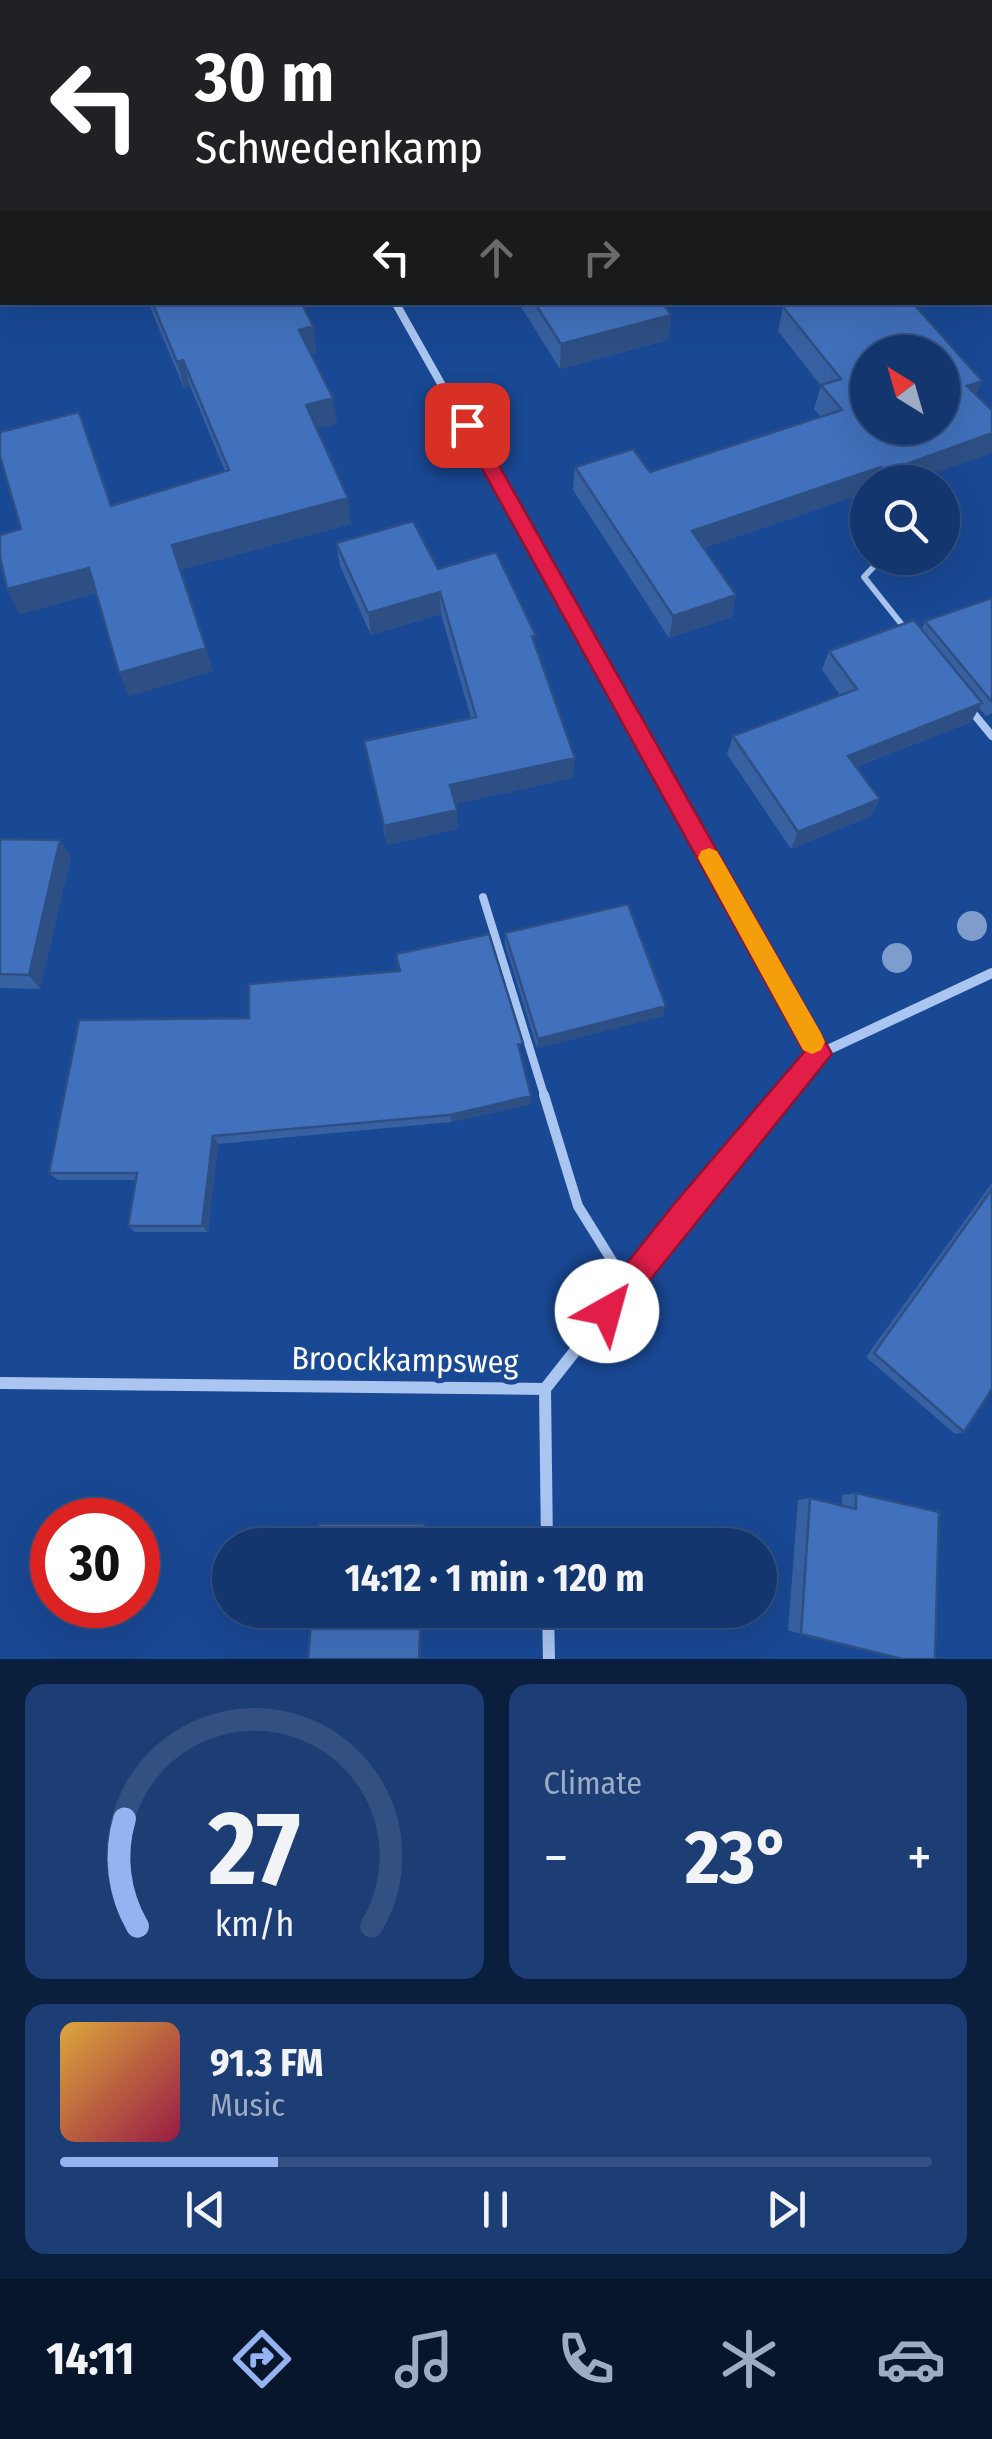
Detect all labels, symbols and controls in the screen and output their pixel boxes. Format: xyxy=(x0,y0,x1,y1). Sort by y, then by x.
text: 30 m xyxy=(195,36,334,120)
icon: left xyxy=(30,40,160,170)
text: Schwedenkamp xyxy=(195,121,483,175)
icon: left xyxy=(364,230,419,285)
icon: ahead xyxy=(469,230,524,285)
icon: right xyxy=(574,230,629,285)
north arrow xyxy=(850,335,960,445)
map controls xyxy=(850,335,960,575)
pin xyxy=(425,383,510,468)
icon: arrive xyxy=(440,398,495,453)
button: search xyxy=(850,465,960,575)
position arrow xyxy=(555,1259,659,1363)
street label: Broockkampsweg xyxy=(291,1339,519,1381)
speed limit sign: 30 xyxy=(30,1498,160,1628)
text: 14:12 · 1 min · 120 m xyxy=(345,1555,644,1601)
text: Climate xyxy=(544,1764,642,1802)
text: 27 xyxy=(207,1787,300,1912)
text: 23° xyxy=(685,1813,790,1903)
text: − xyxy=(544,1825,568,1891)
text: + xyxy=(907,1825,932,1891)
text: km/h xyxy=(214,1903,294,1945)
text: 91.3 FM xyxy=(210,2040,323,2086)
text: Music xyxy=(210,2086,285,2124)
icon: previous xyxy=(178,2182,233,2237)
icon: pause xyxy=(468,2182,523,2237)
icon: next xyxy=(759,2182,814,2237)
icon: directions xyxy=(227,2324,297,2394)
icon: music xyxy=(389,2324,459,2394)
icon: phone xyxy=(551,2324,621,2394)
icon: climate xyxy=(714,2324,784,2394)
icon: car xyxy=(876,2324,946,2394)
text: 14:11 xyxy=(46,2332,134,2386)

